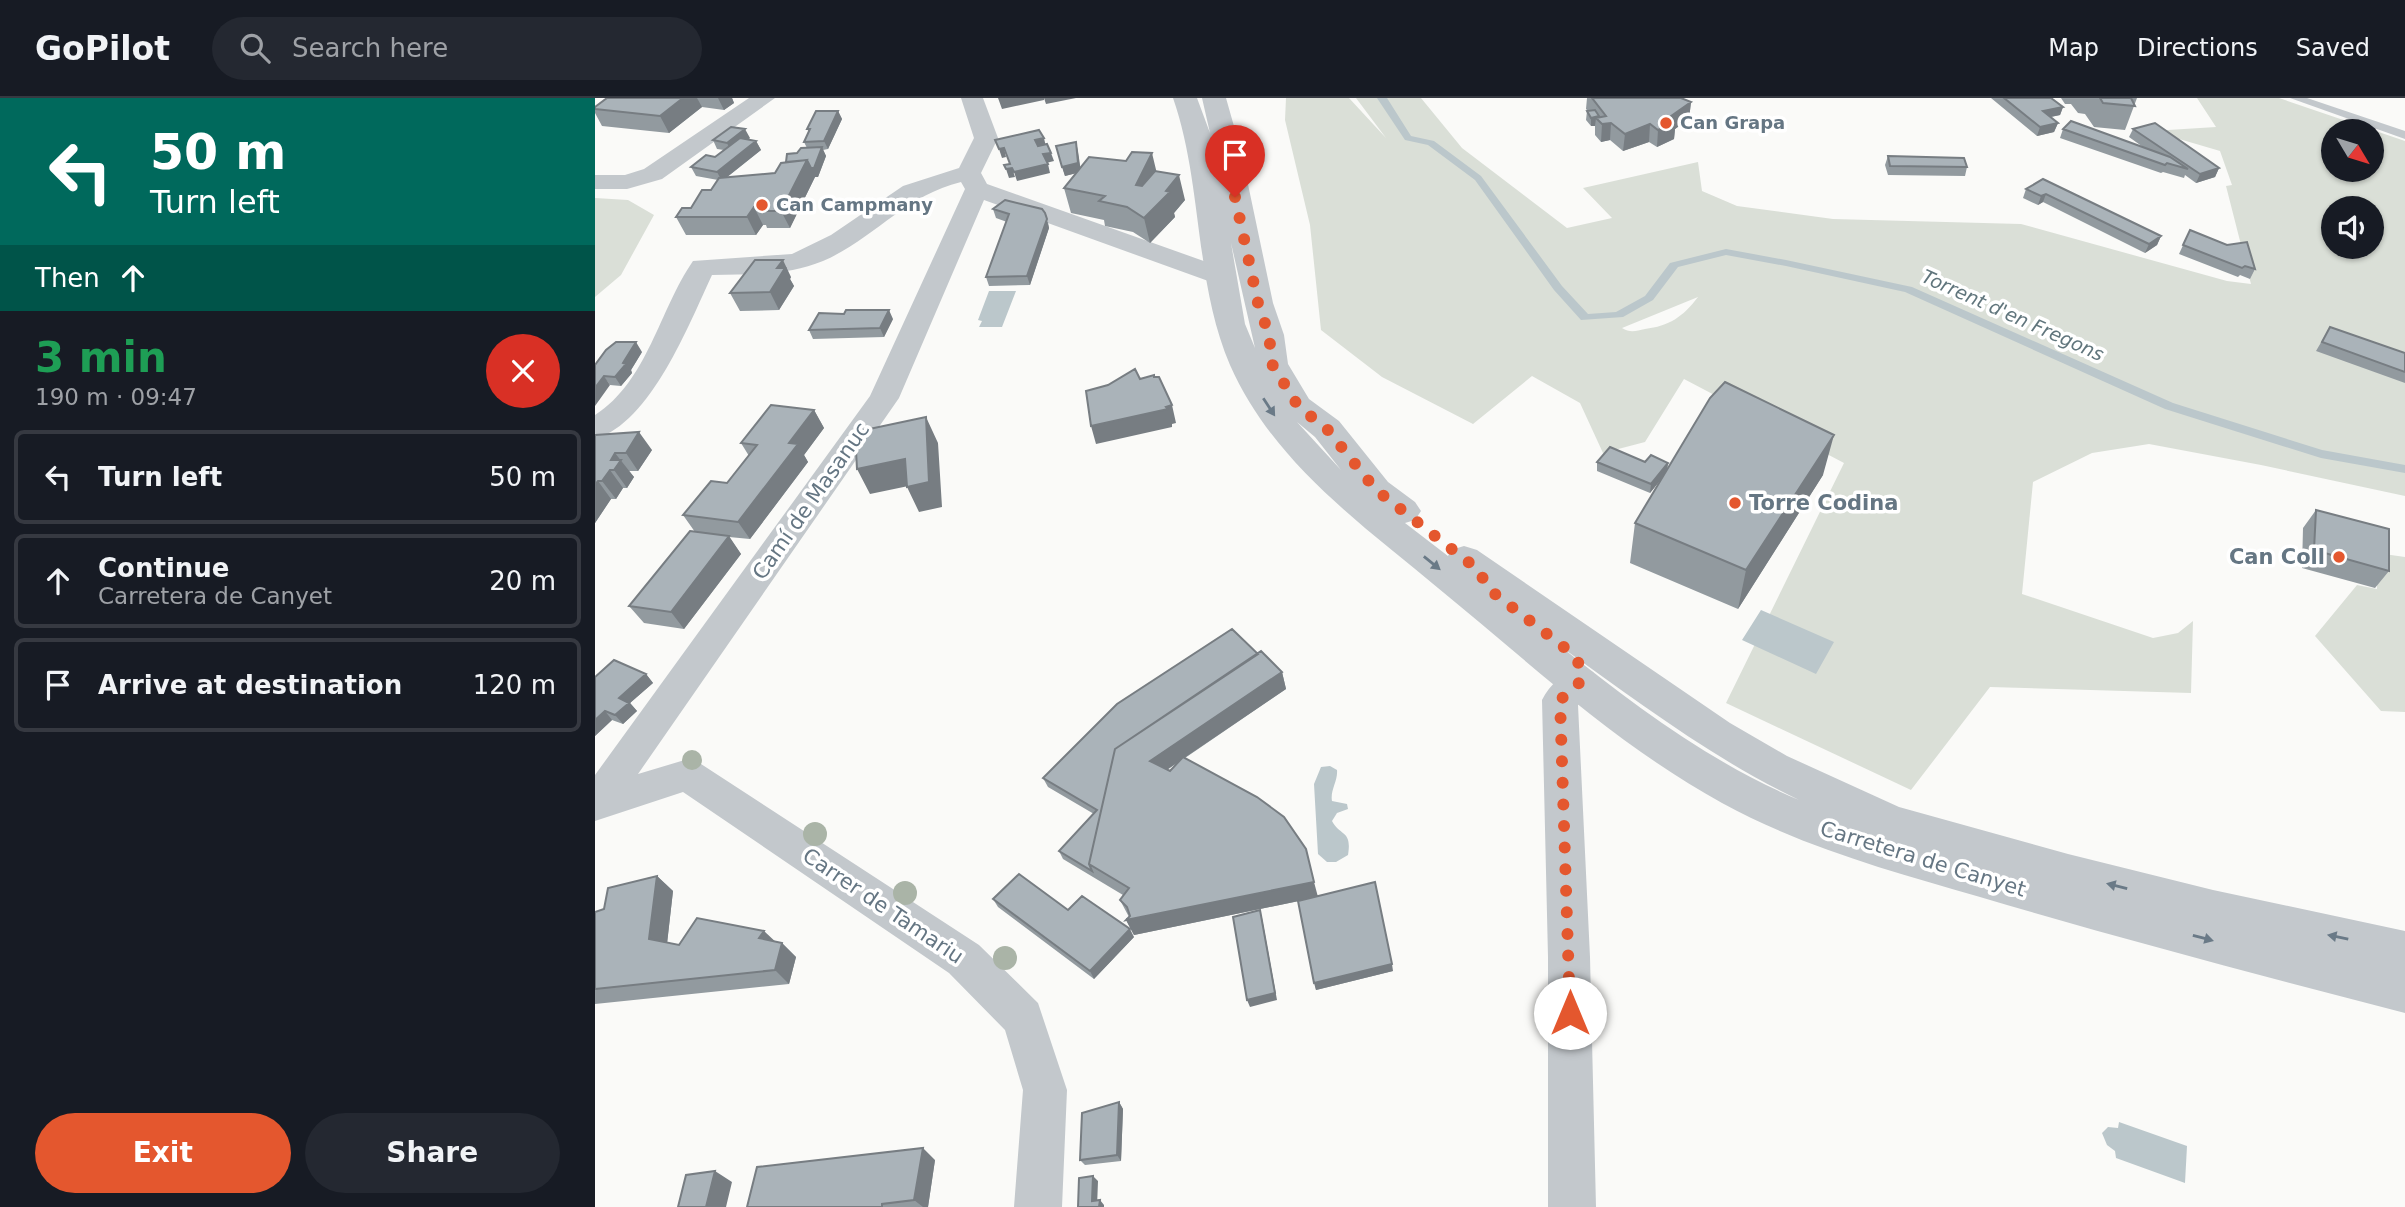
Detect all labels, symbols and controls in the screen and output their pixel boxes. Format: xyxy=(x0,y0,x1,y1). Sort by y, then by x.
search box xyxy=(212,17,702,80)
text: GoPilot xyxy=(35,29,170,68)
icon: search xyxy=(236,29,274,67)
text: Search here xyxy=(292,33,448,63)
text: Map xyxy=(2048,34,2099,62)
text: Directions xyxy=(2137,34,2258,62)
text: Saved xyxy=(2296,34,2370,62)
place label: Can Grapa xyxy=(1680,112,1785,133)
marker: Can Grapa xyxy=(1658,115,1674,131)
north arrow xyxy=(2321,119,2383,182)
map controls xyxy=(2321,119,2384,259)
text: 50 m xyxy=(150,124,286,181)
pin xyxy=(1205,125,1265,197)
icon: left xyxy=(35,126,126,217)
icon: arrive xyxy=(1216,136,1254,174)
text: Turn left xyxy=(150,183,280,221)
place label: Can Campmany xyxy=(776,194,933,215)
button: sound xyxy=(2321,196,2384,259)
marker: Can Campmany xyxy=(754,197,770,213)
icon: ahead xyxy=(114,259,152,297)
text: Then xyxy=(35,263,100,293)
water label: Torrent d'en Fregons xyxy=(1919,265,2107,365)
text: 3 min xyxy=(35,333,167,382)
button: close xyxy=(486,334,560,408)
text: 190 m · 09:47 xyxy=(35,384,197,410)
one-way arrow xyxy=(1263,397,1276,417)
street label: Camí de Masanuc xyxy=(748,418,874,584)
icon: left xyxy=(39,458,77,496)
text: Turn left xyxy=(98,462,222,492)
text: 50 m xyxy=(489,462,556,492)
place label: Torre Codina xyxy=(1749,491,1898,515)
marker: Torre Codina xyxy=(1727,495,1743,511)
place label: Can Coll xyxy=(2229,545,2325,569)
marker: Can Coll xyxy=(2331,549,2347,565)
text: Continue xyxy=(98,553,229,583)
one-way arrow xyxy=(1423,556,1441,571)
icon: ahead xyxy=(39,562,77,600)
text: 20 m xyxy=(489,566,556,596)
text: Carretera de Canyet xyxy=(98,583,332,609)
icon: arrive xyxy=(39,666,77,704)
text: Arrive at destination xyxy=(98,670,402,700)
text: 120 m xyxy=(473,670,556,700)
street label: Carretera de Canyet xyxy=(1817,816,2029,902)
street label: Carrer de Tamariu xyxy=(798,843,968,969)
one-way arrow xyxy=(2106,880,2128,891)
one-way arrow xyxy=(2327,932,2349,943)
one-way arrow xyxy=(2192,933,2214,944)
position arrow xyxy=(1533,976,1607,1050)
button: Exit xyxy=(35,1113,291,1193)
button: Share xyxy=(305,1113,560,1193)

